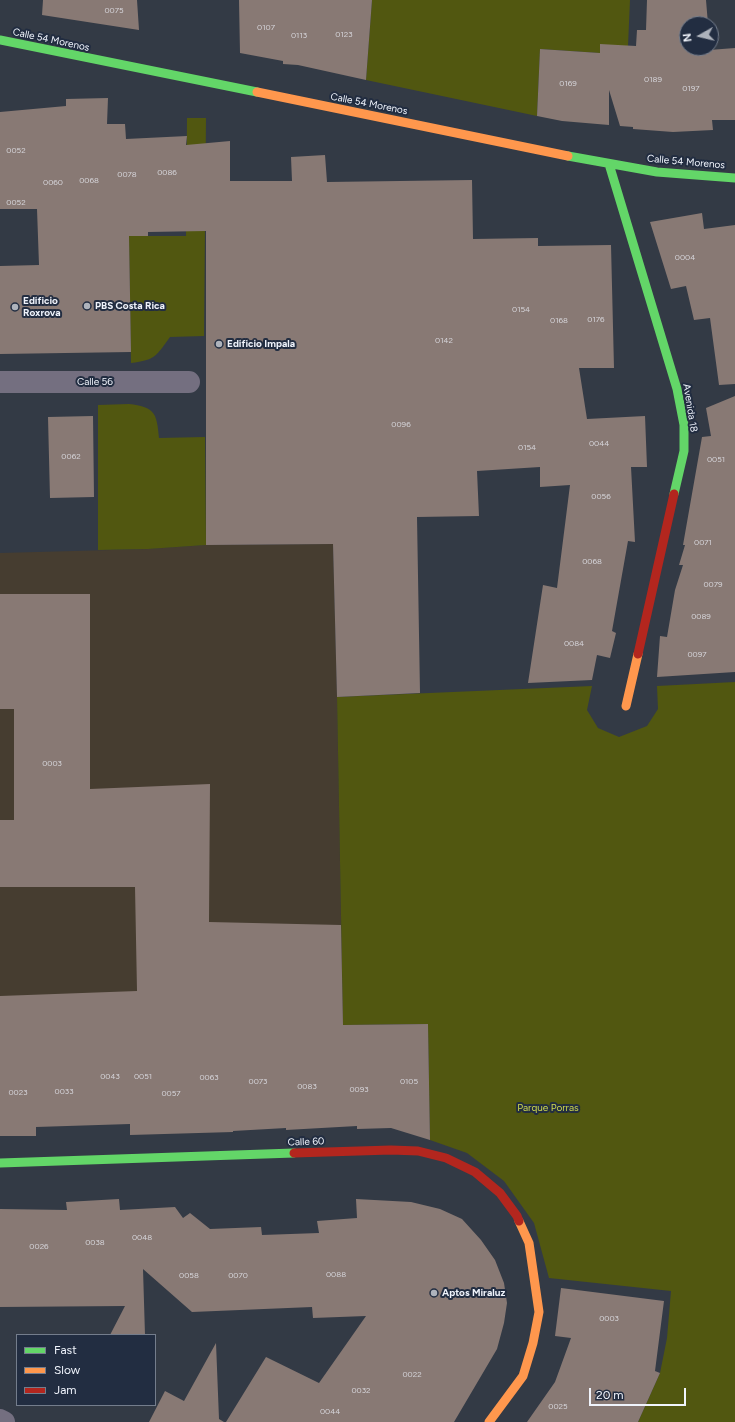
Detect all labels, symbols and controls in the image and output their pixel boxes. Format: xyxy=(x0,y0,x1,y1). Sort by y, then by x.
house number: 0075 xyxy=(104,6,124,16)
north arrow xyxy=(679,16,719,56)
house number: 0107 xyxy=(257,23,275,33)
street label: Calle 54 Morenos xyxy=(12,26,90,54)
house number: 0123 xyxy=(335,30,353,40)
house number: 0113 xyxy=(291,31,307,41)
text: N xyxy=(681,32,695,43)
house number: 0189 xyxy=(644,75,662,85)
house number: 0169 xyxy=(559,79,577,89)
house number: 0197 xyxy=(682,84,700,94)
street label: Calle 54 Morenos xyxy=(329,91,409,117)
house number: 0052 xyxy=(6,146,26,156)
street label: Calle 54 Morenos xyxy=(647,153,725,171)
house number: 0086 xyxy=(157,168,177,178)
house number: 0078 xyxy=(117,170,137,180)
house number: 0068 xyxy=(79,176,99,186)
house number: 0060 xyxy=(43,178,63,188)
house number: 0052 xyxy=(6,198,26,208)
house number: 0004 xyxy=(675,253,695,263)
place label: Edificio Roxrova xyxy=(23,295,61,318)
place label: PBS Costa Rica xyxy=(95,300,165,312)
marker: PBS Costa Rica xyxy=(82,301,92,311)
marker: Edificio Roxrova xyxy=(10,302,20,312)
house number: 0154 xyxy=(512,305,530,315)
house number: 0176 xyxy=(587,315,605,325)
house number: 0168 xyxy=(550,316,568,326)
house number: 0142 xyxy=(435,336,453,346)
place label: Edificio Impala xyxy=(227,338,295,350)
marker: Edificio Impala xyxy=(214,339,224,349)
street label: Calle 56 xyxy=(77,376,113,388)
street label: Avenida 18 xyxy=(680,383,700,433)
house number: 0096 xyxy=(391,420,411,430)
house number: 0044 xyxy=(589,439,609,449)
house number: 0154 xyxy=(518,443,536,453)
house number: 0062 xyxy=(61,452,81,462)
house number: 0051 xyxy=(707,455,725,465)
house number: 0056 xyxy=(591,492,611,502)
house number: 0071 xyxy=(694,538,712,548)
house number: 0068 xyxy=(582,557,602,567)
house number: 0079 xyxy=(703,580,723,590)
house number: 0089 xyxy=(691,612,711,622)
house number: 0084 xyxy=(564,639,584,649)
house number: 0097 xyxy=(687,650,707,660)
house number: 0003 xyxy=(42,759,62,769)
house number: 0043 xyxy=(100,1072,120,1082)
house number: 0051 xyxy=(134,1072,152,1082)
house number: 0063 xyxy=(199,1073,219,1083)
house number: 0073 xyxy=(249,1077,267,1087)
house number: 0105 xyxy=(400,1077,418,1087)
house number: 0083 xyxy=(297,1082,317,1092)
house number: 0093 xyxy=(349,1085,369,1095)
house number: 0033 xyxy=(55,1087,73,1097)
house number: 0023 xyxy=(8,1088,28,1098)
house number: 0057 xyxy=(161,1089,181,1099)
park label: Parque Porras xyxy=(517,1102,579,1114)
street label: Calle 60 xyxy=(287,1135,325,1149)
house number: 0048 xyxy=(132,1233,152,1243)
house number: 0038 xyxy=(85,1238,105,1248)
house number: 0026 xyxy=(29,1242,49,1252)
house number: 0088 xyxy=(326,1270,346,1280)
house number: 0058 xyxy=(179,1271,199,1281)
house number: 0070 xyxy=(228,1271,248,1281)
place label: Aptos Miraluz xyxy=(442,1287,505,1299)
marker: Aptos Miraluz xyxy=(429,1288,439,1298)
house number: 0003 xyxy=(599,1314,619,1324)
legend xyxy=(16,1334,156,1406)
text: Fast xyxy=(54,1343,77,1357)
text: Slow xyxy=(54,1363,80,1377)
house number: 0022 xyxy=(402,1370,422,1380)
scale bar xyxy=(591,1380,688,1406)
text: Jam xyxy=(54,1383,77,1397)
house number: 0032 xyxy=(351,1386,371,1396)
text: 20 m xyxy=(596,1388,624,1402)
house number: 0025 xyxy=(548,1402,568,1412)
house number: 0044 xyxy=(320,1407,340,1417)

